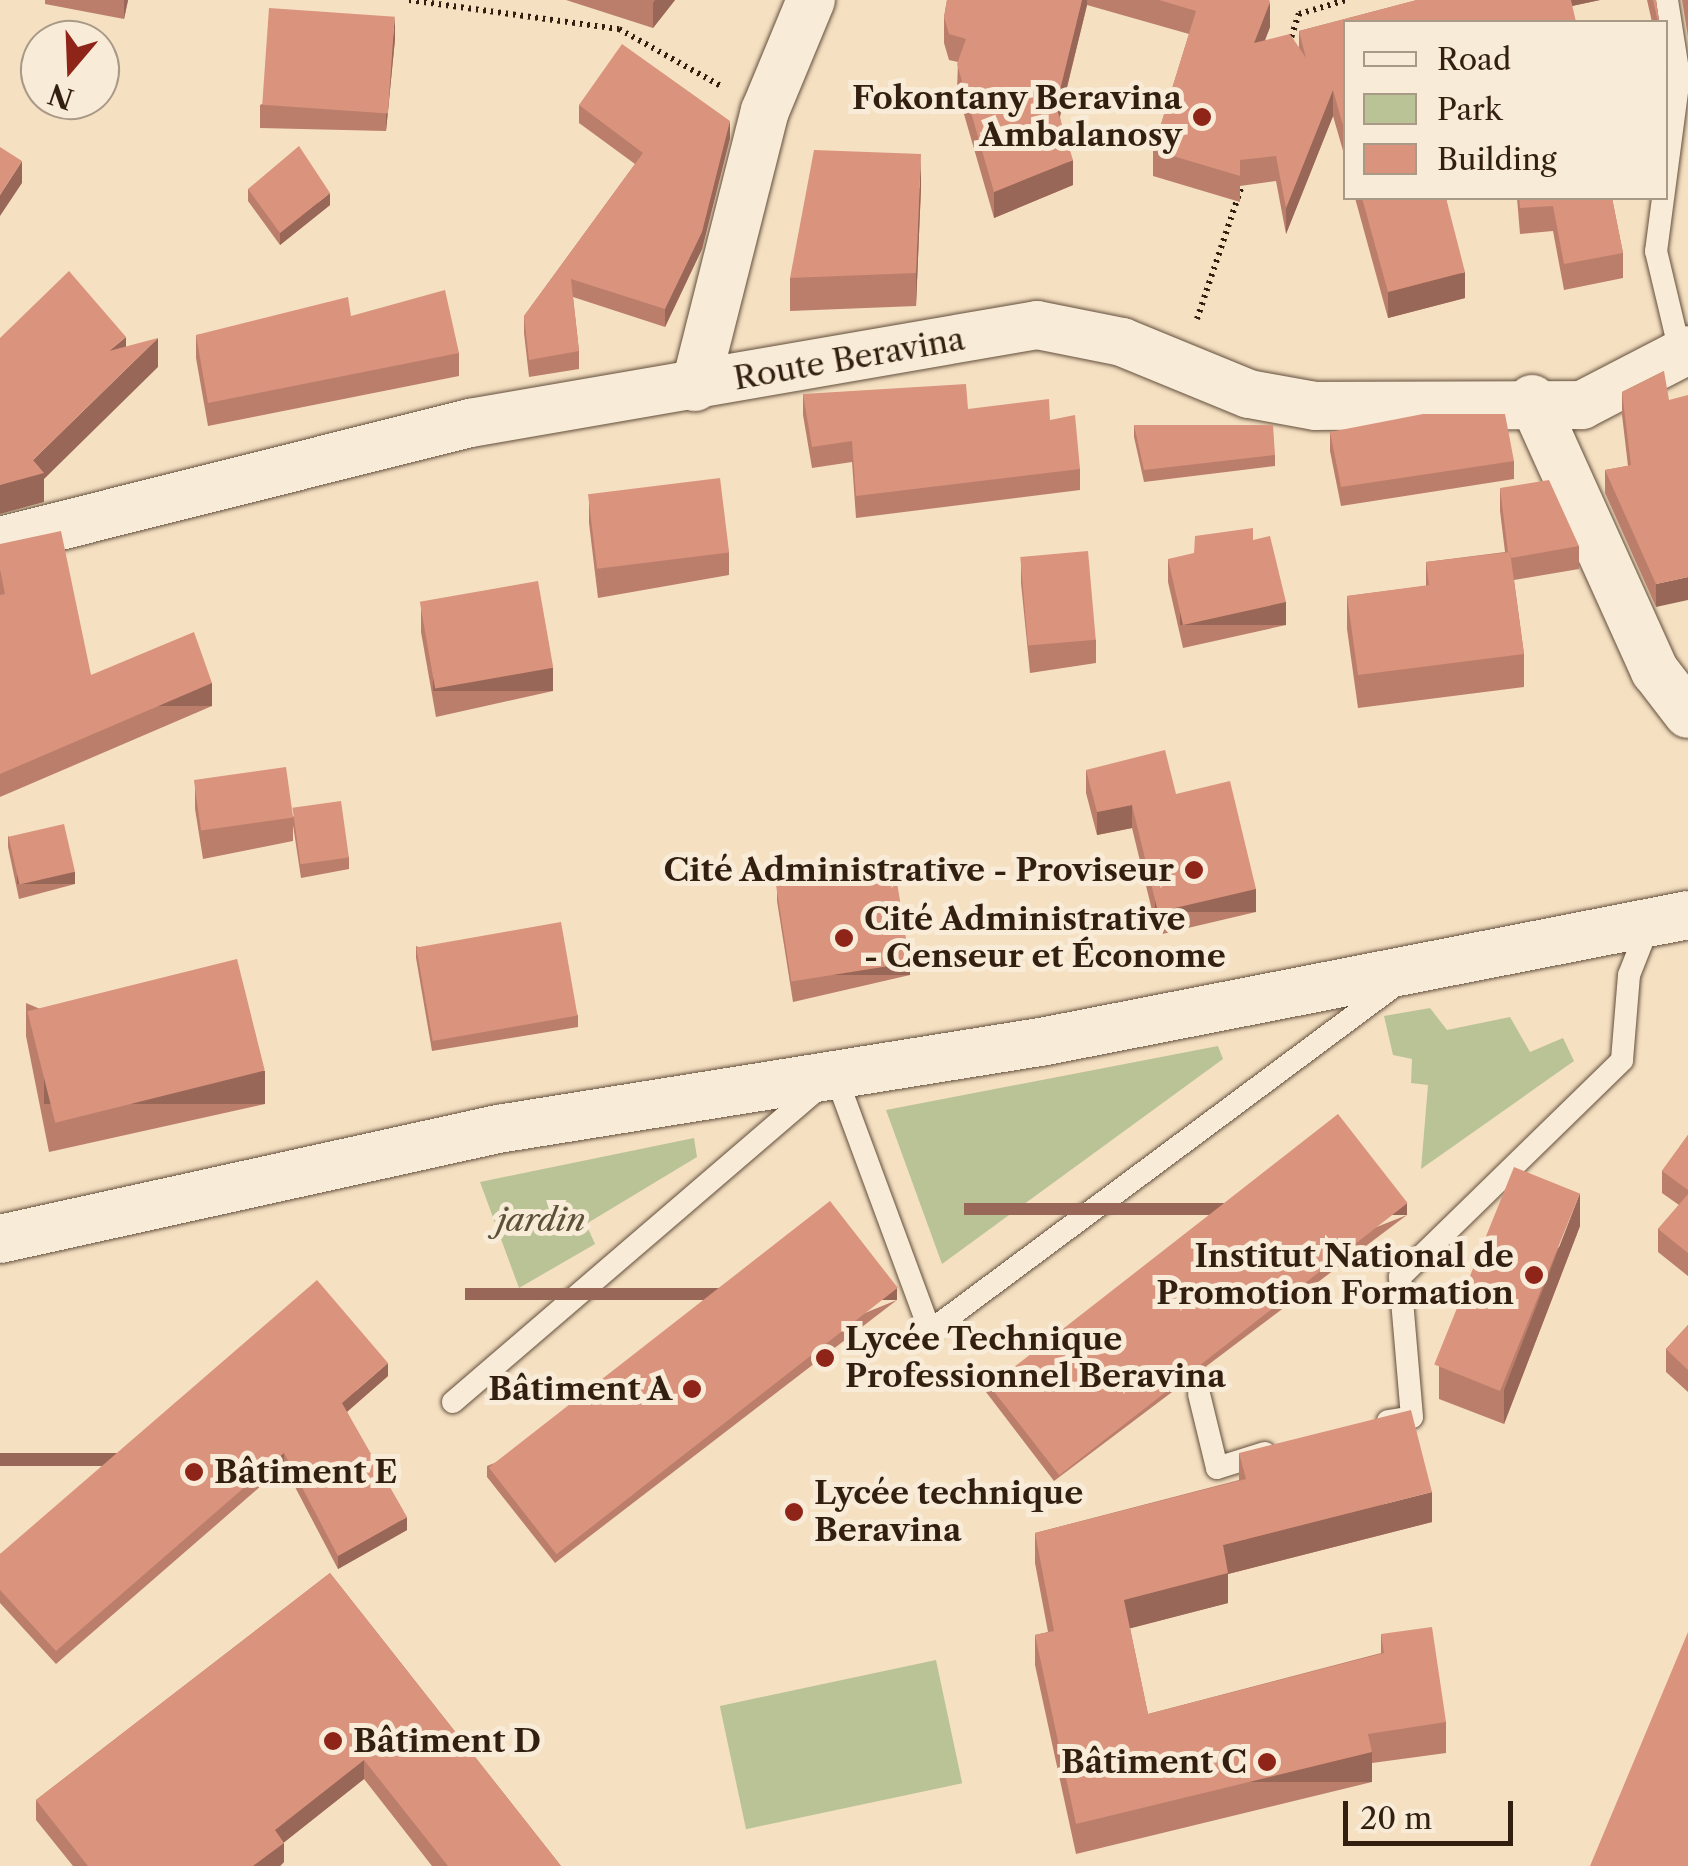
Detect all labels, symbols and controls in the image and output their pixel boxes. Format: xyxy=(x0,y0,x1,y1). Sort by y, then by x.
north arrow xyxy=(20,20,120,120)
legend xyxy=(1343,20,1668,200)
text: Road xyxy=(1437,41,1511,78)
text: N xyxy=(44,76,78,117)
place label: Fokontany Beravina Ambalanosy xyxy=(851,80,1182,155)
text: Park xyxy=(1437,91,1502,128)
marker: Fokontany Beravina Ambalanosy xyxy=(1191,106,1213,128)
text: Building xyxy=(1437,141,1557,178)
street label: Route Beravina xyxy=(731,320,967,398)
place label: Cité Administrative - Proviseur xyxy=(662,851,1174,889)
marker: Cité Administrative - Proviseur xyxy=(1183,859,1205,881)
place label: Cité Administrative - Censeur et Économe xyxy=(864,901,1226,976)
marker: Cité Administrative - Censeur et Économe xyxy=(833,927,855,949)
park label: jardin xyxy=(497,1201,585,1239)
place label: Institut National de Promotion Formation xyxy=(1156,1238,1514,1313)
marker: Institut National de Promotion Formation xyxy=(1523,1264,1545,1286)
place label: Lycée Technique Professionnel Beravina xyxy=(845,1321,1226,1396)
marker: Lycée Technique Professionnel Beravina xyxy=(814,1347,836,1369)
place label: Bâtiment A xyxy=(487,1370,672,1408)
marker: Bâtiment A xyxy=(681,1378,703,1400)
place label: Bâtiment E xyxy=(214,1453,397,1491)
marker: Bâtiment E xyxy=(183,1461,205,1483)
place label: Lycée technique Beravina xyxy=(814,1475,1083,1550)
marker: Lycée technique Beravina xyxy=(783,1501,805,1523)
place label: Bâtiment D xyxy=(353,1722,541,1760)
marker: Bâtiment D xyxy=(322,1730,344,1752)
place label: Bâtiment C xyxy=(1061,1743,1247,1781)
marker: Bâtiment C xyxy=(1256,1751,1278,1773)
scale bar xyxy=(1348,1781,1518,1843)
text: 20 m xyxy=(1360,1800,1432,1837)

